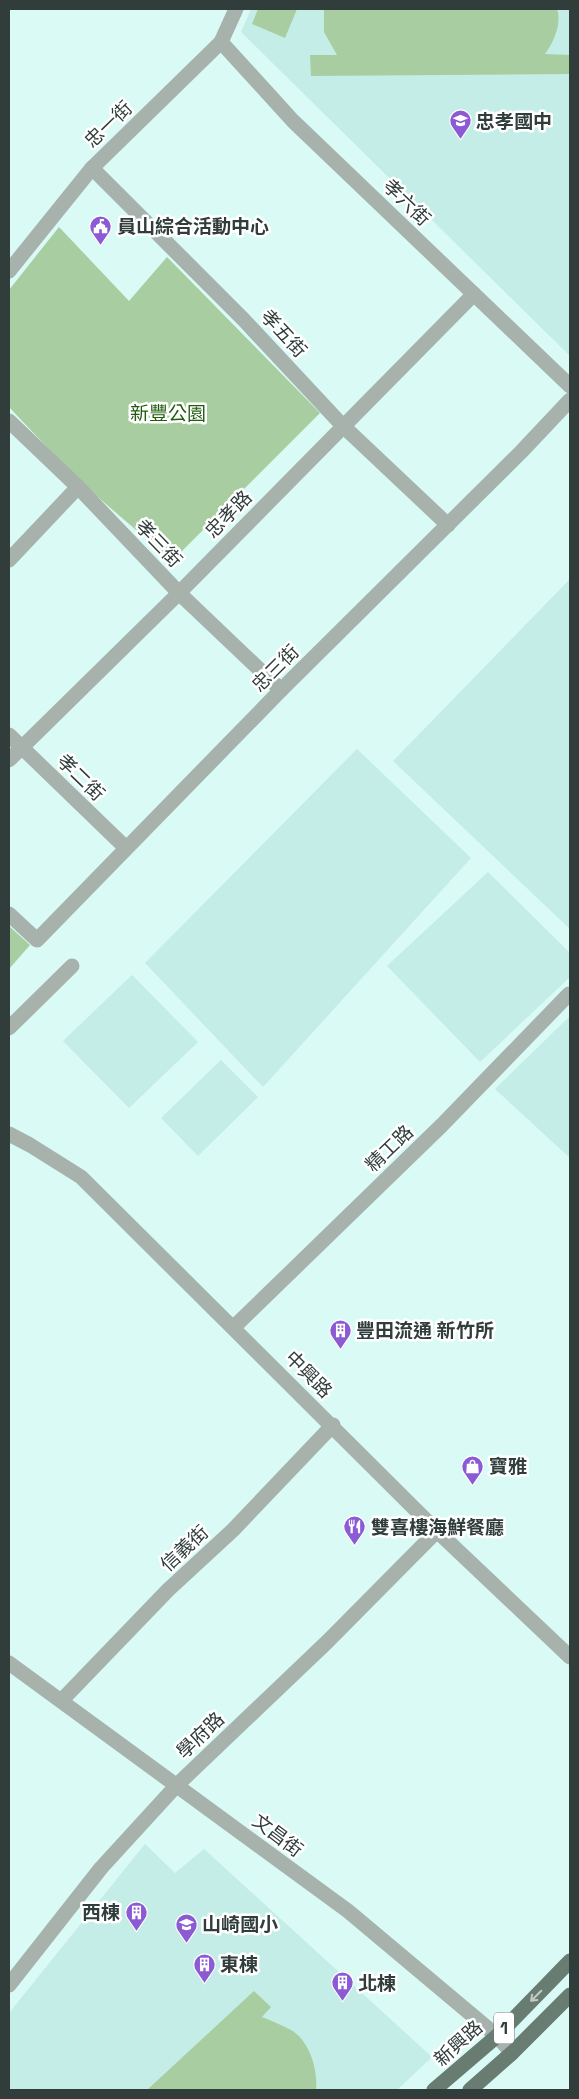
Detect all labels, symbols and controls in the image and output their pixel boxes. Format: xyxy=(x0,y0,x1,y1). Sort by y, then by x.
street label: 忠一街 xyxy=(79,96,138,153)
school or university icon: 忠孝國中 xyxy=(448,109,472,140)
place label: 忠孝國中 xyxy=(476,109,552,134)
street label: 孝六街 xyxy=(377,174,436,231)
public building icon: 員山綜合活動中心 xyxy=(89,214,113,245)
place label: 員山綜合活動中心 xyxy=(117,214,269,239)
street label: 孝五街 xyxy=(255,304,312,363)
park label: 新豐公園 xyxy=(130,401,206,426)
street label: 忠孝路 xyxy=(200,485,257,544)
street label: 孝三街 xyxy=(130,514,187,573)
street label: 忠三街 xyxy=(246,639,304,697)
street label: 孝二街 xyxy=(51,749,110,806)
street label: 精工路 xyxy=(360,1120,419,1177)
building icon: 豐田流通 新竹所 xyxy=(328,1318,352,1349)
place label: 豐田流通 新竹所 xyxy=(356,1318,494,1343)
street label: 中興路 xyxy=(280,1345,338,1403)
shop icon: 寶雅 xyxy=(461,1454,485,1485)
place label: 寶雅 xyxy=(489,1454,527,1479)
restaurant icon: 雙喜樓海鮮餐廳 xyxy=(343,1515,367,1546)
place label: 雙喜樓海鮮餐廳 xyxy=(371,1515,504,1540)
street label: 信義街 xyxy=(155,1520,214,1577)
street label: 學府路 xyxy=(171,1707,230,1764)
street label: 文昌街 xyxy=(247,1808,308,1863)
place label: 西棟 xyxy=(82,1900,120,1925)
building icon: 西棟 xyxy=(124,1900,148,1931)
school or university icon: 山崎國小 xyxy=(174,1912,198,1943)
place label: 山崎國小 xyxy=(202,1912,278,1937)
building icon: 東棟 xyxy=(192,1952,216,1983)
place label: 東棟 xyxy=(220,1952,258,1977)
building icon: 北棟 xyxy=(330,1971,354,2002)
place label: 北棟 xyxy=(358,1971,396,1996)
one-way arrow xyxy=(530,1990,542,2002)
road number: 1 xyxy=(494,2012,514,2044)
street label: 新興路 xyxy=(429,2015,488,2072)

